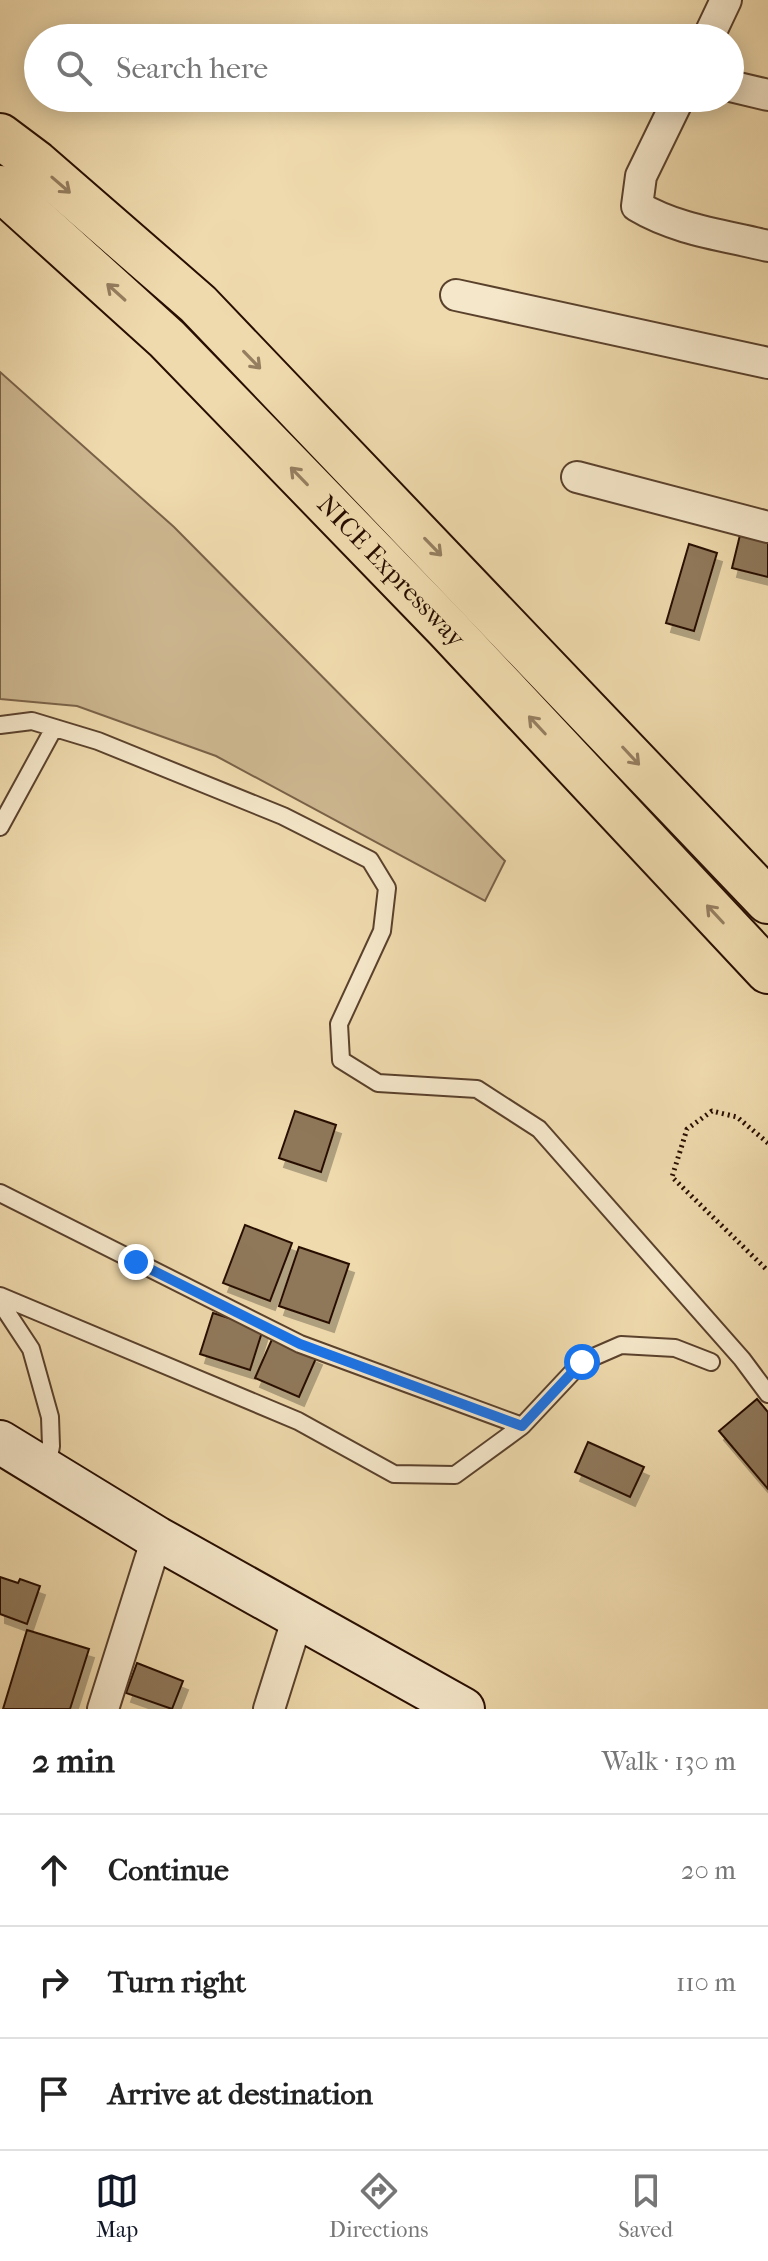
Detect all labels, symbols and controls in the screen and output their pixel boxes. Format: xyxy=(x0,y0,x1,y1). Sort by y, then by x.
search box xyxy=(24,24,744,112)
icon: search xyxy=(52,46,96,90)
text: Search here xyxy=(116,51,268,86)
one-way arrow xyxy=(50,175,70,193)
one-way arrow xyxy=(106,284,126,302)
one-way arrow xyxy=(242,350,261,369)
one-way arrow xyxy=(290,466,309,486)
street label: NICE Expressway xyxy=(311,489,473,655)
one-way arrow xyxy=(423,537,441,557)
one-way arrow xyxy=(528,715,547,735)
one-way arrow xyxy=(621,746,640,765)
one-way arrow xyxy=(706,905,724,925)
route end xyxy=(118,1244,154,1280)
route start xyxy=(564,1344,600,1380)
text: 2 min xyxy=(32,1741,115,1781)
text: Walk · 130 m xyxy=(602,1746,736,1777)
icon: ahead xyxy=(32,1848,76,1892)
text: Continue xyxy=(108,1853,229,1888)
text: 20 m xyxy=(681,1855,736,1886)
icon: right xyxy=(32,1960,76,2004)
text: Turn right xyxy=(108,1965,246,2000)
text: 110 m xyxy=(676,1967,736,1998)
icon: arrive xyxy=(32,2072,76,2116)
text: Arrive at destination xyxy=(108,2077,373,2112)
tab: Map xyxy=(95,2169,139,2243)
tab: Directions xyxy=(329,2169,428,2243)
tab: Saved xyxy=(618,2169,673,2243)

